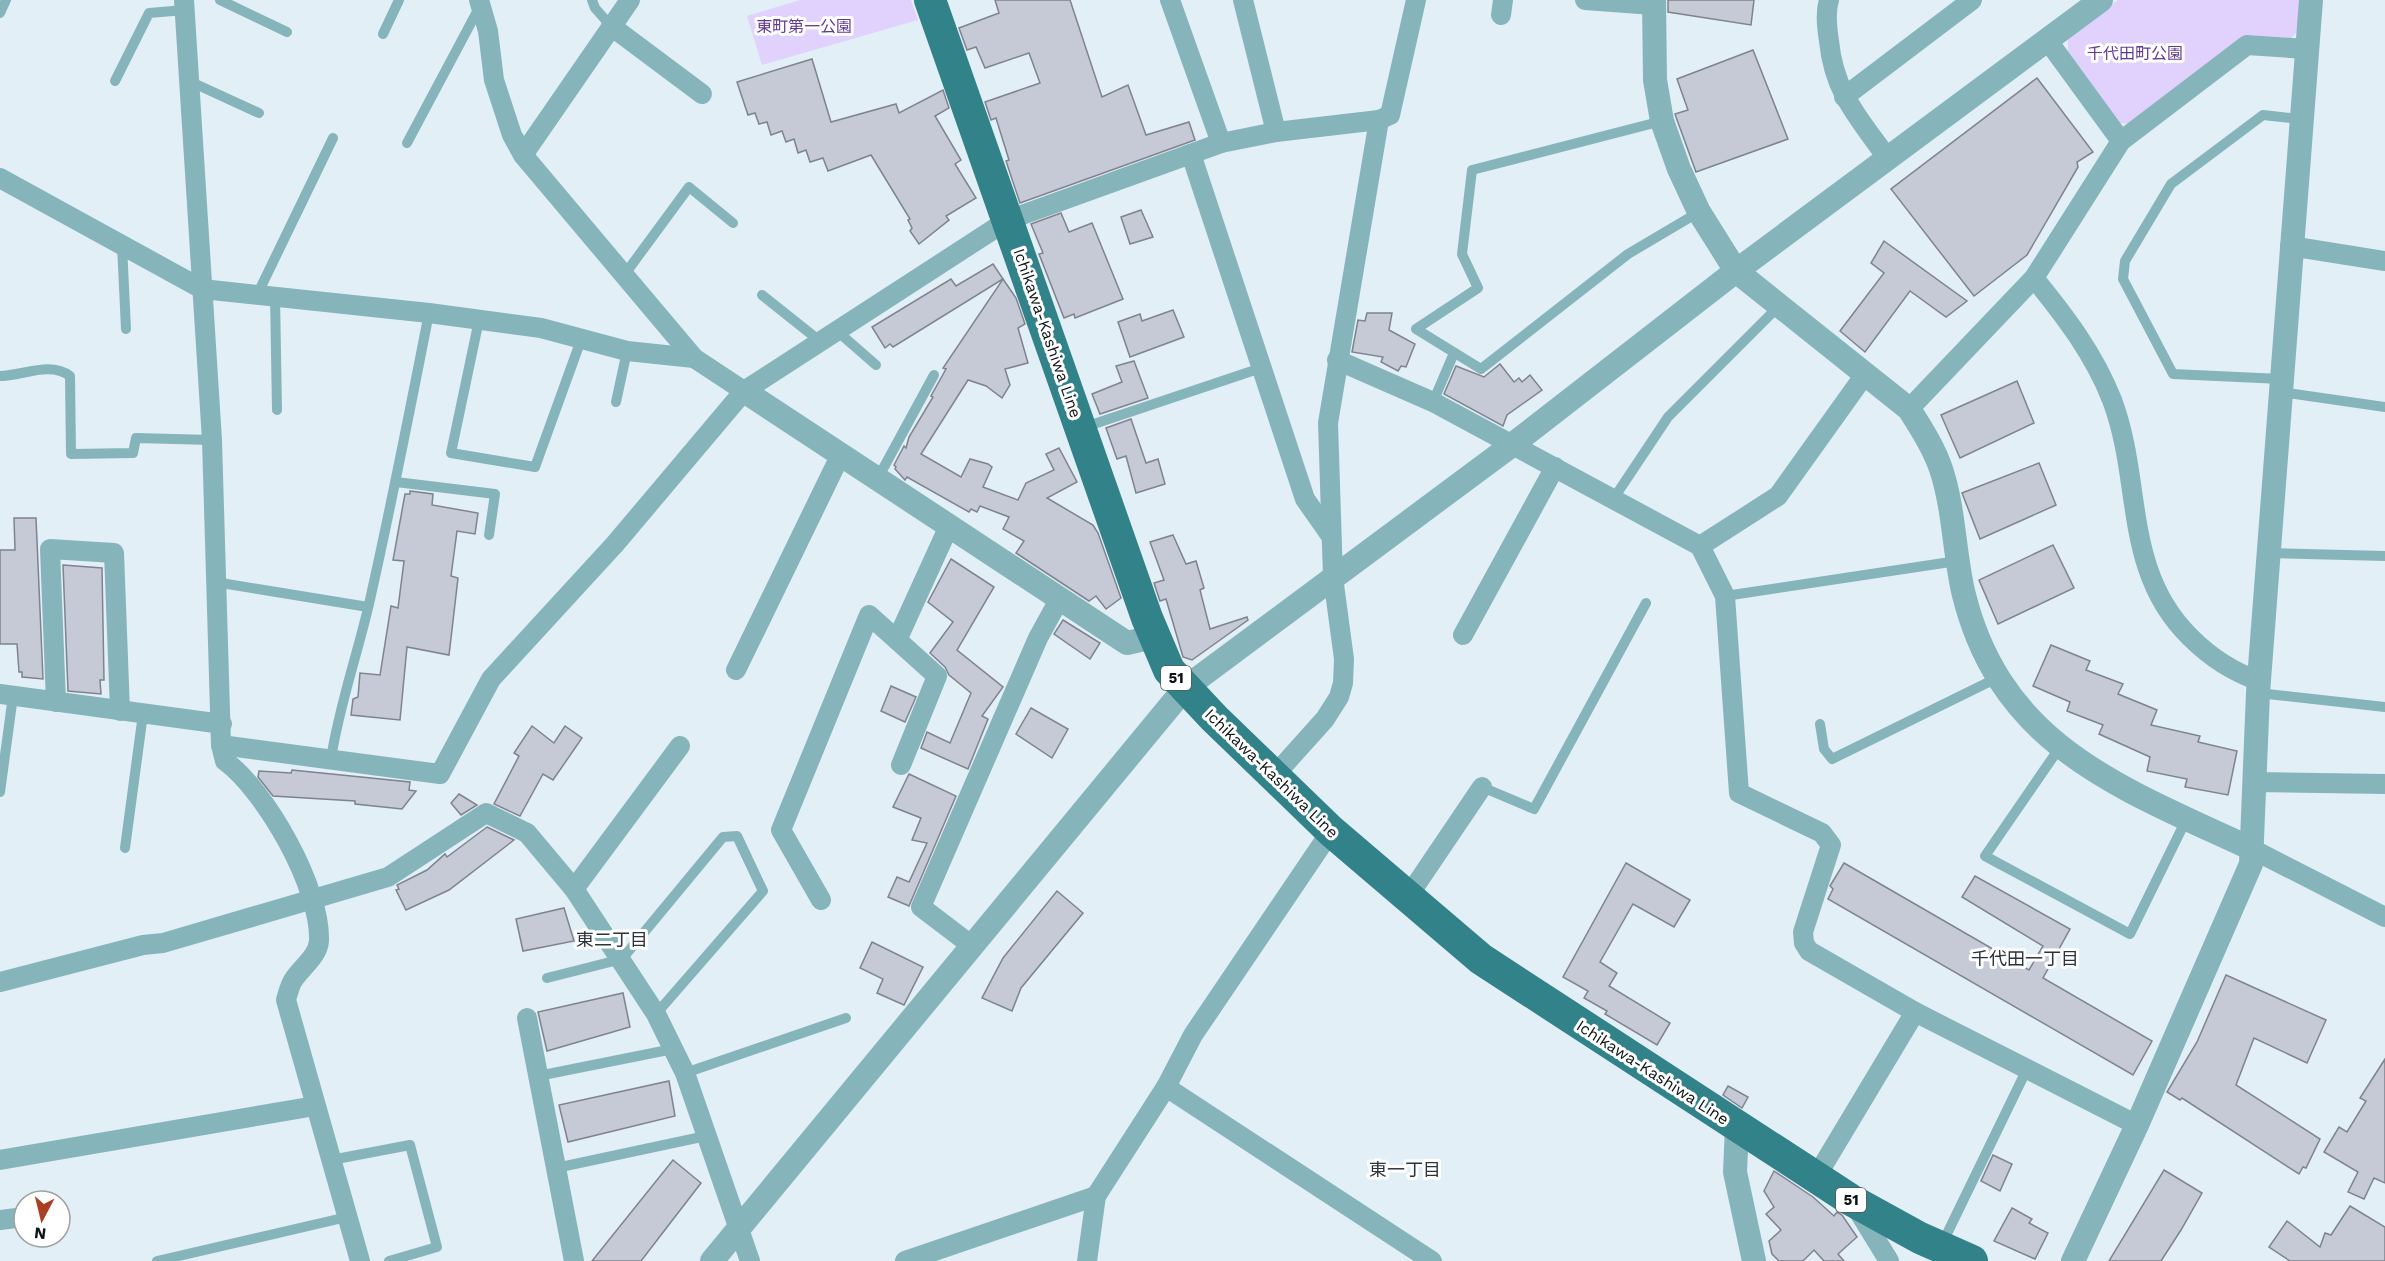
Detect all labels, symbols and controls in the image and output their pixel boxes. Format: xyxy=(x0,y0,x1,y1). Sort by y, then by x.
park label: 東町第一公園 xyxy=(756,17,852,36)
park label: 千代田町公園 xyxy=(2087,44,2183,63)
street label: Ichikawa-Kashiwa Line xyxy=(1010,246,1085,420)
road number: 51 xyxy=(1161,666,1191,690)
street label: Ichikawa-Kashiwa Line xyxy=(1201,705,1342,842)
district label: 東二丁目 xyxy=(576,929,648,950)
district label: 千代田一丁目 xyxy=(1971,948,2079,969)
street label: Ichikawa-Kashiwa Line xyxy=(1573,1016,1732,1129)
district label: 東一丁目 xyxy=(1369,1159,1441,1180)
road number: 51 xyxy=(1836,1188,1866,1212)
north arrow xyxy=(12,1189,72,1249)
text: N xyxy=(33,1223,47,1244)

